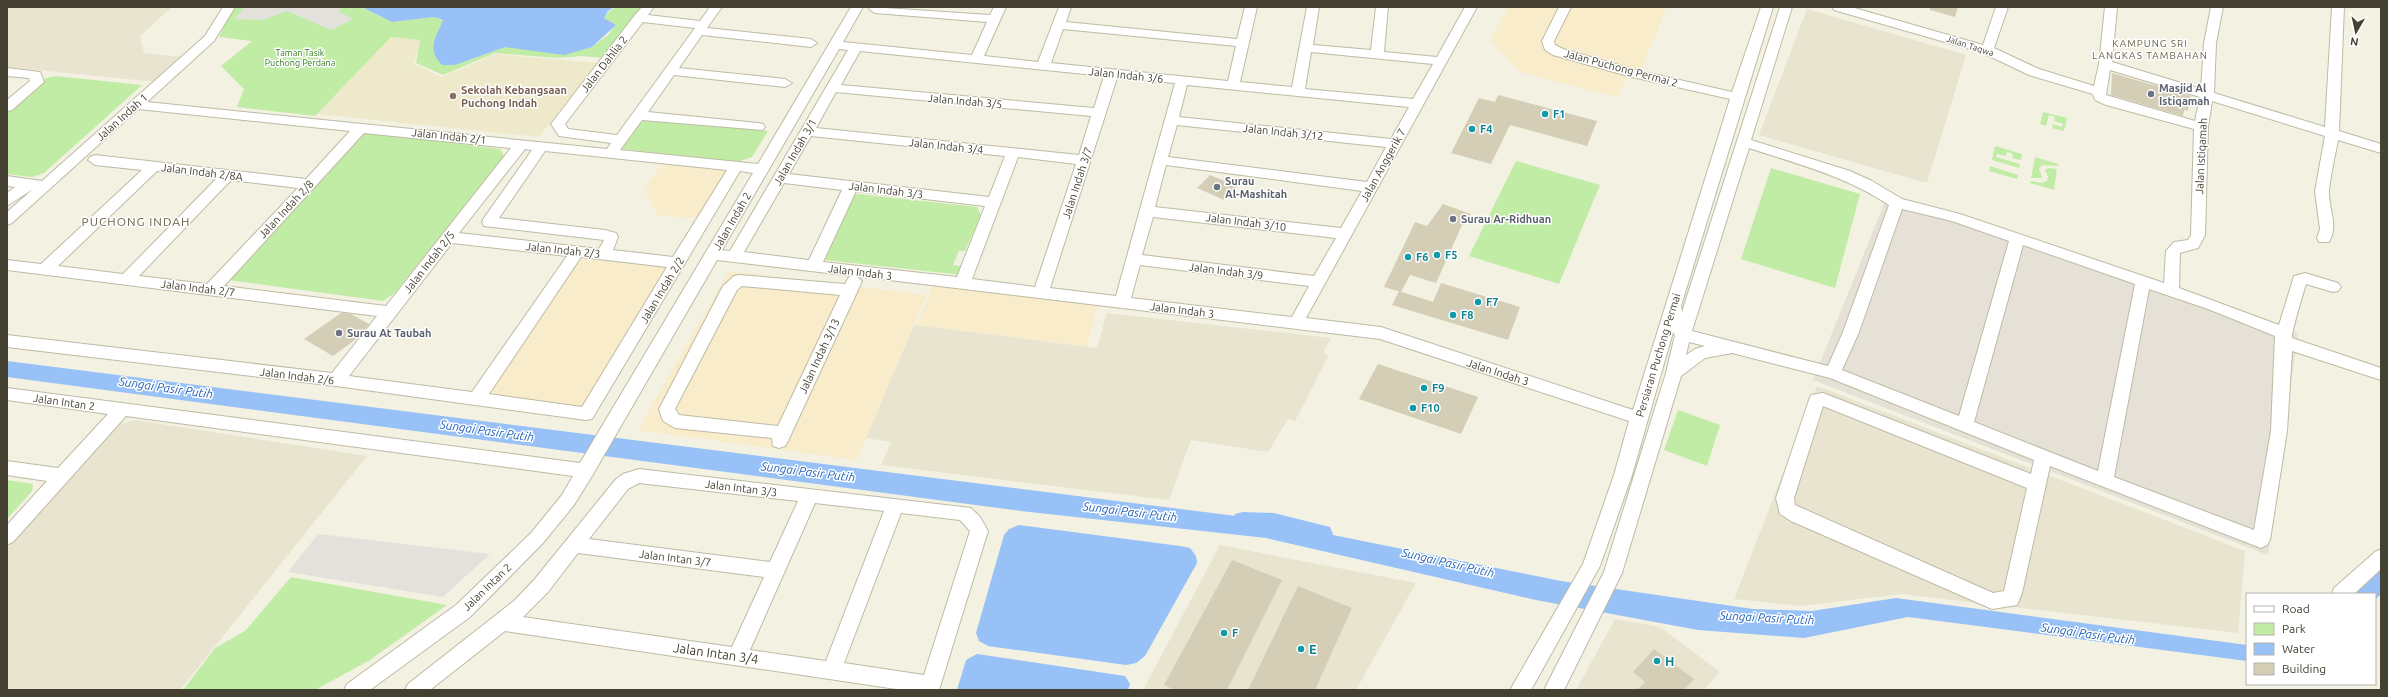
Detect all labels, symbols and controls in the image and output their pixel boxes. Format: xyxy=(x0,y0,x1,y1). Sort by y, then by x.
north arrow xyxy=(2336,12,2376,52)
street label: Jalan Dahlia 2 xyxy=(578,33,630,95)
street label: Jalan Taqwa xyxy=(1945,34,1995,58)
text: N xyxy=(2349,35,2359,48)
district label: KAMPUNG SRI LANGKAS TAMBAHAN xyxy=(2092,38,2208,61)
street label: Jalan Puchong Permai 2 xyxy=(1563,47,1679,89)
park label: Taman Tasik Puchong Perdana xyxy=(265,48,335,68)
street label: Jalan Indah 3/6 xyxy=(1088,65,1164,85)
place label: Masjid Al Istiqamah xyxy=(2159,82,2210,107)
place label: Sekolah Kebangsaan Puchong Indah xyxy=(461,84,567,109)
marker: Masjid Al Istiqamah xyxy=(2146,89,2156,99)
street label: Jalan Indah 1 xyxy=(94,91,150,143)
marker: Sekolah Kebangsaan Puchong Indah xyxy=(448,91,458,101)
street label: Jalan Indah 3/5 xyxy=(927,92,1003,110)
place label: F1 xyxy=(1553,108,1565,120)
marker: F1 xyxy=(1540,109,1550,119)
street label: Jalan Indah 3/1 xyxy=(771,117,819,187)
street label: Jalan Istiqamah xyxy=(2193,117,2209,195)
street label: Jalan Indah 3/12 xyxy=(1242,122,1324,142)
place label: F4 xyxy=(1480,123,1492,135)
marker: F4 xyxy=(1467,124,1477,134)
street label: Jalan Indah 2/1 xyxy=(411,126,487,146)
street label: Jalan Anggerik 7 xyxy=(1358,126,1408,204)
street label: Jalan Indah 3/4 xyxy=(908,136,984,156)
street label: Jalan Indah 3/7 xyxy=(1060,146,1094,220)
street label: Jalan Indah 2/8A xyxy=(161,161,244,183)
place label: Surau Al-Mashitah xyxy=(1225,175,1287,200)
street label: Jalan Indah 2/8 xyxy=(256,178,316,240)
street label: Jalan Indah 3/3 xyxy=(848,179,924,201)
marker: Surau Al-Mashitah xyxy=(1212,182,1222,192)
street label: Jalan Indah 2 xyxy=(711,190,753,252)
street label: Jalan Indah 3/10 xyxy=(1205,211,1287,233)
place label: Surau Ar-Ridhuan xyxy=(1461,213,1551,225)
marker: Surau Ar-Ridhuan xyxy=(1448,214,1458,224)
district label: PUCHONG INDAH xyxy=(82,215,190,228)
street label: Jalan Indah 2/5 xyxy=(401,229,457,295)
street label: Jalan Indah 2/3 xyxy=(525,240,601,260)
place label: F5 xyxy=(1445,249,1457,261)
marker: F5 xyxy=(1432,250,1442,260)
place label: F6 xyxy=(1416,251,1428,263)
marker: F6 xyxy=(1403,252,1413,262)
street label: Jalan Indah 2/2 xyxy=(638,255,686,325)
street label: Jalan Indah 3/9 xyxy=(1188,260,1264,282)
street label: Jalan Indah 3 xyxy=(827,262,893,282)
street label: Jalan Indah 2/7 xyxy=(160,277,236,299)
street label: Persiaran Puchong Permai xyxy=(1633,292,1683,418)
place label: F7 xyxy=(1486,296,1498,308)
marker: F7 xyxy=(1473,297,1483,307)
street label: Jalan Indah 3 xyxy=(1149,300,1215,320)
place label: F8 xyxy=(1461,309,1473,321)
marker: F8 xyxy=(1448,310,1458,320)
street label: Jalan Indah 3/13 xyxy=(796,317,842,395)
place label: Surau At Taubah xyxy=(347,327,432,339)
marker: Surau At Taubah xyxy=(334,328,344,338)
street label: Jalan Indah 3 xyxy=(1465,356,1531,388)
street label: Jalan Indah 2/6 xyxy=(259,365,335,387)
water label: Sungai Pasir Putih xyxy=(117,374,214,401)
place label: F9 xyxy=(1432,382,1444,394)
marker: F9 xyxy=(1419,383,1429,393)
street label: Jalan Intan 2 xyxy=(32,392,96,412)
place label: F10 xyxy=(1421,402,1440,414)
marker: F10 xyxy=(1408,403,1418,413)
water label: Sungai Pasir Putih xyxy=(438,417,535,444)
water label: Sungai Pasir Putih xyxy=(759,459,856,484)
street label: Jalan Intan 3/3 xyxy=(704,478,778,498)
water label: Sungai Pasir Putih xyxy=(1081,499,1178,524)
water label: Sungai Pasir Putih xyxy=(1400,545,1496,579)
street label: Jalan Intan 3/7 xyxy=(638,548,712,568)
street label: Jalan Intan 2 xyxy=(460,561,514,613)
legend xyxy=(2246,593,2376,685)
text: Road xyxy=(2282,602,2310,615)
water label: Sungai Pasir Putih xyxy=(1718,608,1815,626)
water label: Sungai Pasir Putih xyxy=(2039,620,2136,647)
text: Park xyxy=(2282,622,2306,635)
place label: F xyxy=(1232,627,1238,639)
marker: F xyxy=(1219,628,1229,638)
street label: Jalan Intan 3/4 xyxy=(672,640,760,666)
place label: E xyxy=(1309,642,1317,656)
text: Water xyxy=(2282,642,2315,655)
marker: E xyxy=(1296,644,1306,654)
place label: H xyxy=(1665,654,1674,668)
marker: H xyxy=(1652,656,1662,666)
text: Building xyxy=(2282,662,2326,675)

